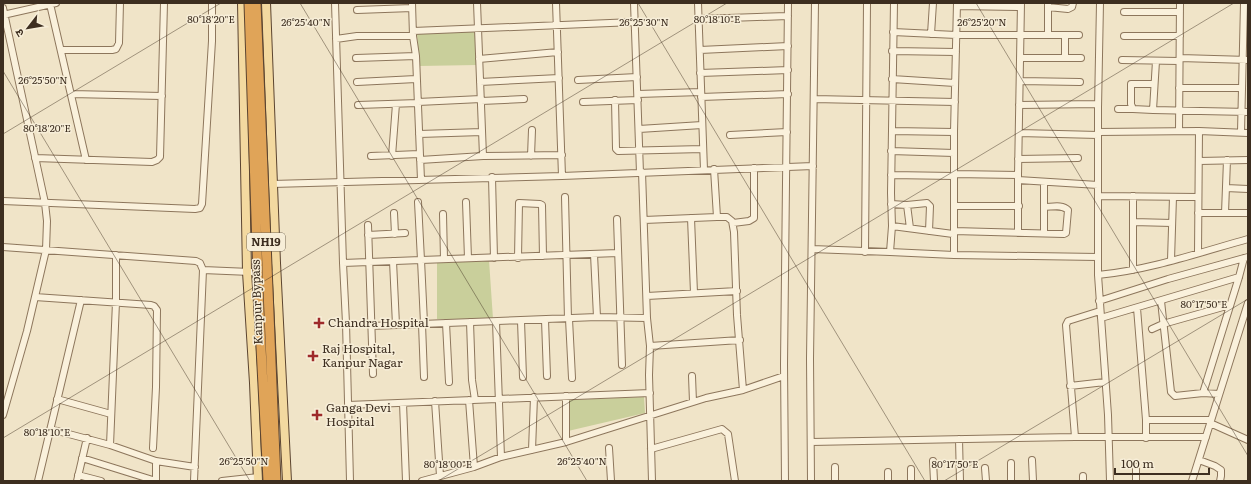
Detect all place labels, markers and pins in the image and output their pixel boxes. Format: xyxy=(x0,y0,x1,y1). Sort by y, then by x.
place label: Chandra Hospital xyxy=(328,313,429,331)
marker: Chandra Hospital xyxy=(313,317,325,329)
place label: Raj Hospital, Kanpur Nagar xyxy=(322,339,403,371)
marker: Raj Hospital, Kanpur Nagar xyxy=(307,350,319,362)
place label: Ganga Devi Hospital xyxy=(326,398,391,430)
marker: Ganga Devi Hospital xyxy=(311,409,323,421)

